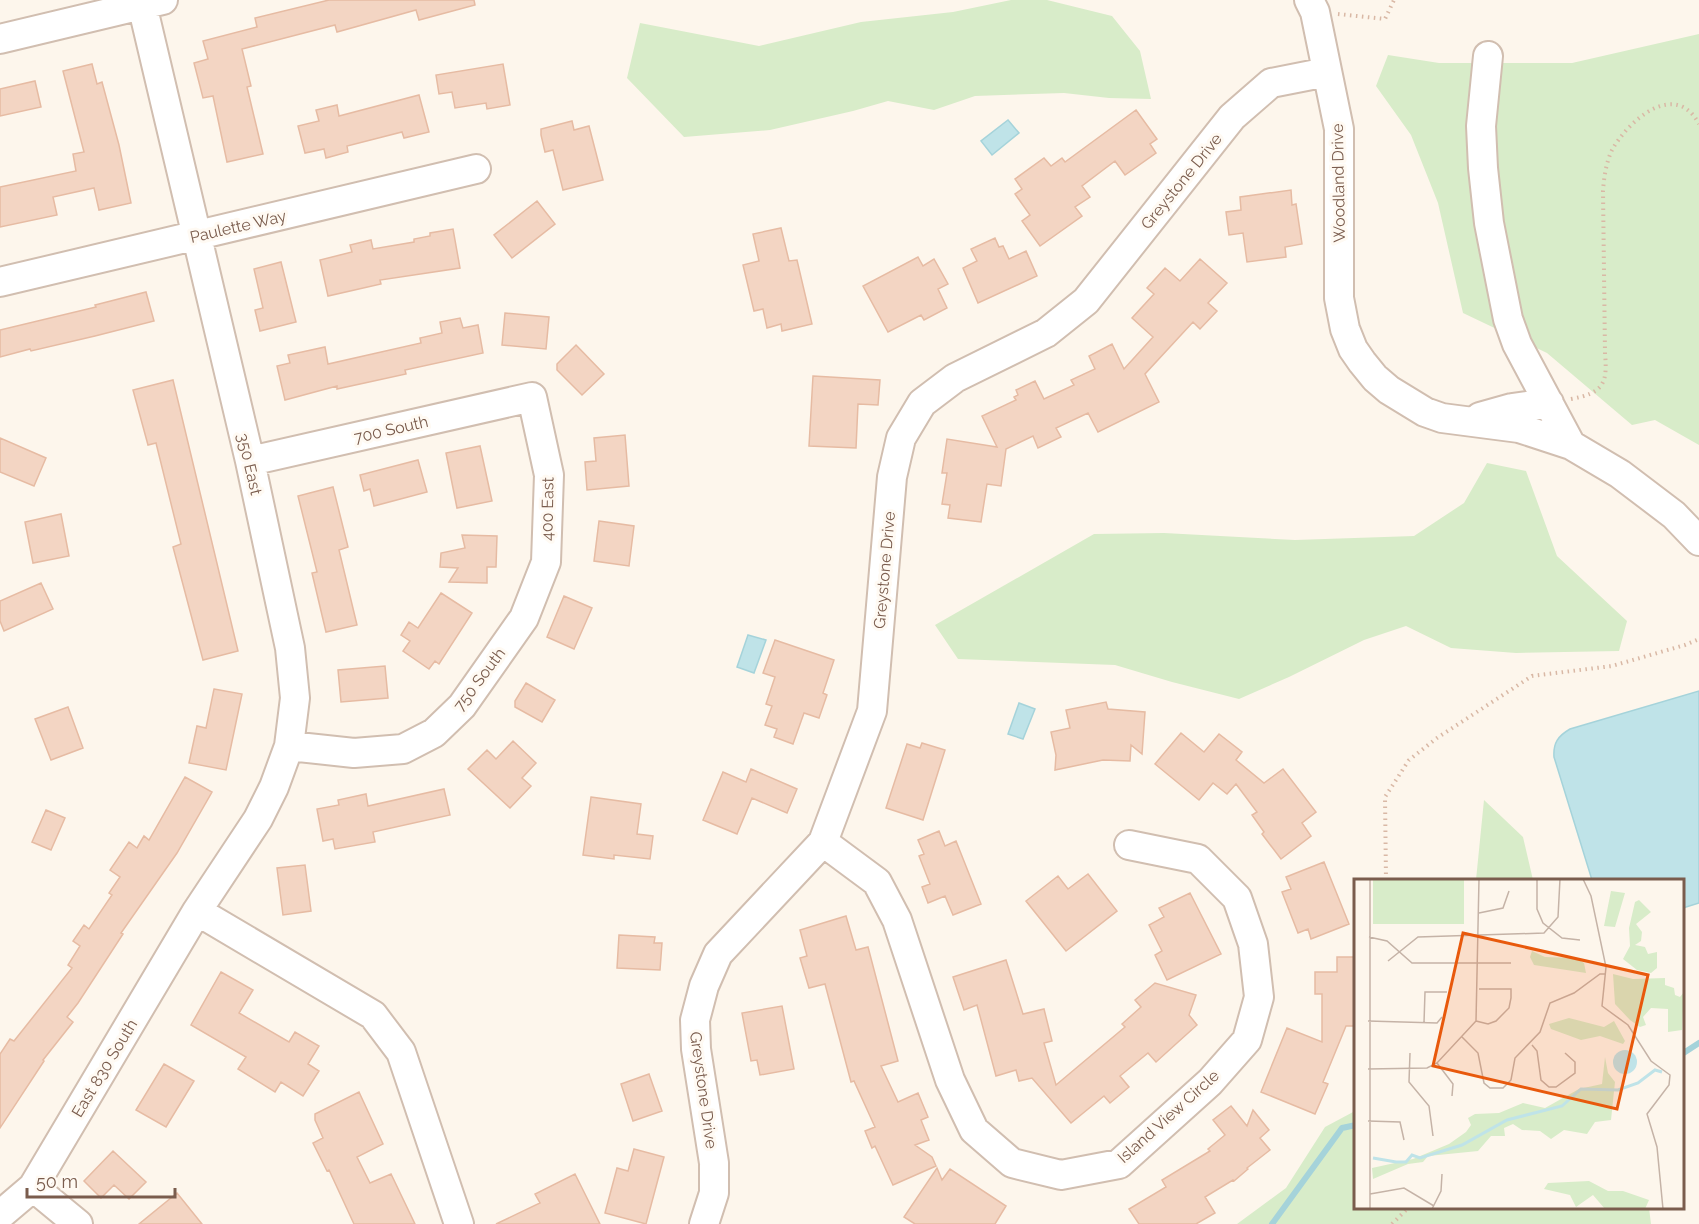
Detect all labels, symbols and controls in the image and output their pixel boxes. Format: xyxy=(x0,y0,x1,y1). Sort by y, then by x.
street label: Woodland Drive xyxy=(1328,123,1349,243)
street label: Greystone Drive xyxy=(1137,130,1226,233)
street label: Paulette Way xyxy=(188,206,288,247)
street label: 700 South xyxy=(352,412,430,447)
street label: 350 East xyxy=(233,431,266,497)
street label: 400 East xyxy=(537,476,558,541)
street label: Greystone Drive xyxy=(870,511,899,630)
street label: 750 South xyxy=(449,644,509,715)
inset map xyxy=(1354,879,1684,1209)
street label: East 830 South xyxy=(68,1016,141,1121)
street label: Greystone Drive xyxy=(686,1030,721,1150)
street label: Island View Circle xyxy=(1114,1066,1223,1167)
scale bar xyxy=(27,1161,176,1199)
text: 50 m xyxy=(36,1171,78,1192)

